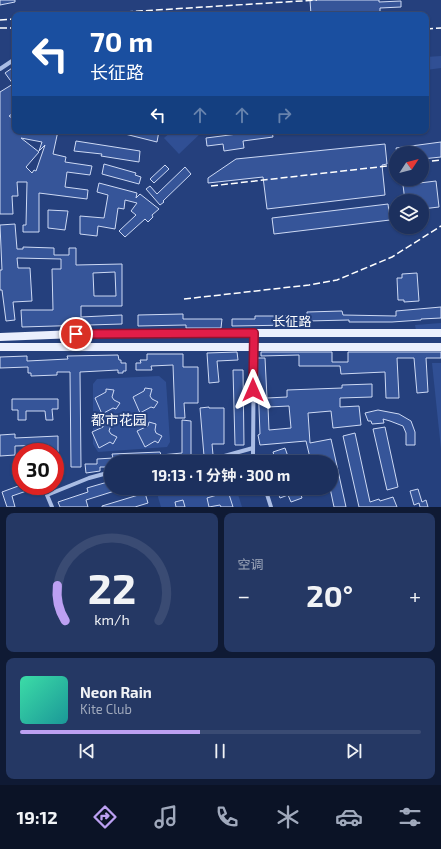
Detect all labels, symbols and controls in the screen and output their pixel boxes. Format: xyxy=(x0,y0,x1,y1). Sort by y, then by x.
text: 70 m xyxy=(90,24,153,58)
icon: left xyxy=(24,28,76,80)
text: 长征路 xyxy=(90,61,144,83)
icon: left xyxy=(147,104,169,126)
icon: ahead xyxy=(189,104,211,126)
icon: ahead xyxy=(231,104,253,126)
icon: right xyxy=(273,104,295,126)
north arrow xyxy=(389,146,429,186)
map controls xyxy=(389,146,429,234)
button: layers xyxy=(389,194,429,234)
street label: 长征路 xyxy=(272,313,312,329)
pin xyxy=(59,317,93,351)
icon: arrive xyxy=(65,323,87,345)
position arrow xyxy=(232,369,274,411)
district label: 都市花园 xyxy=(91,411,147,428)
speed limit sign: 30 xyxy=(12,443,64,495)
text: 19:13 · 1 分钟 · 300 m xyxy=(152,466,290,484)
text: 空调 xyxy=(238,556,264,572)
text: 22 xyxy=(88,561,136,611)
text: 20° xyxy=(306,577,353,613)
text: − xyxy=(238,582,250,608)
text: + xyxy=(409,582,421,608)
text: km/h xyxy=(94,610,129,627)
text: Neon Rain xyxy=(80,683,152,701)
text: Kite Club xyxy=(80,701,132,717)
icon: previous xyxy=(76,740,98,762)
icon: pause xyxy=(209,740,231,762)
icon: next xyxy=(343,740,365,762)
icon: directions xyxy=(91,803,119,831)
icon: music xyxy=(152,803,180,831)
icon: phone xyxy=(213,803,241,831)
icon: climate xyxy=(274,803,302,831)
icon: car xyxy=(335,803,363,831)
icon: filters xyxy=(396,803,424,831)
text: 19:12 xyxy=(17,806,58,828)

